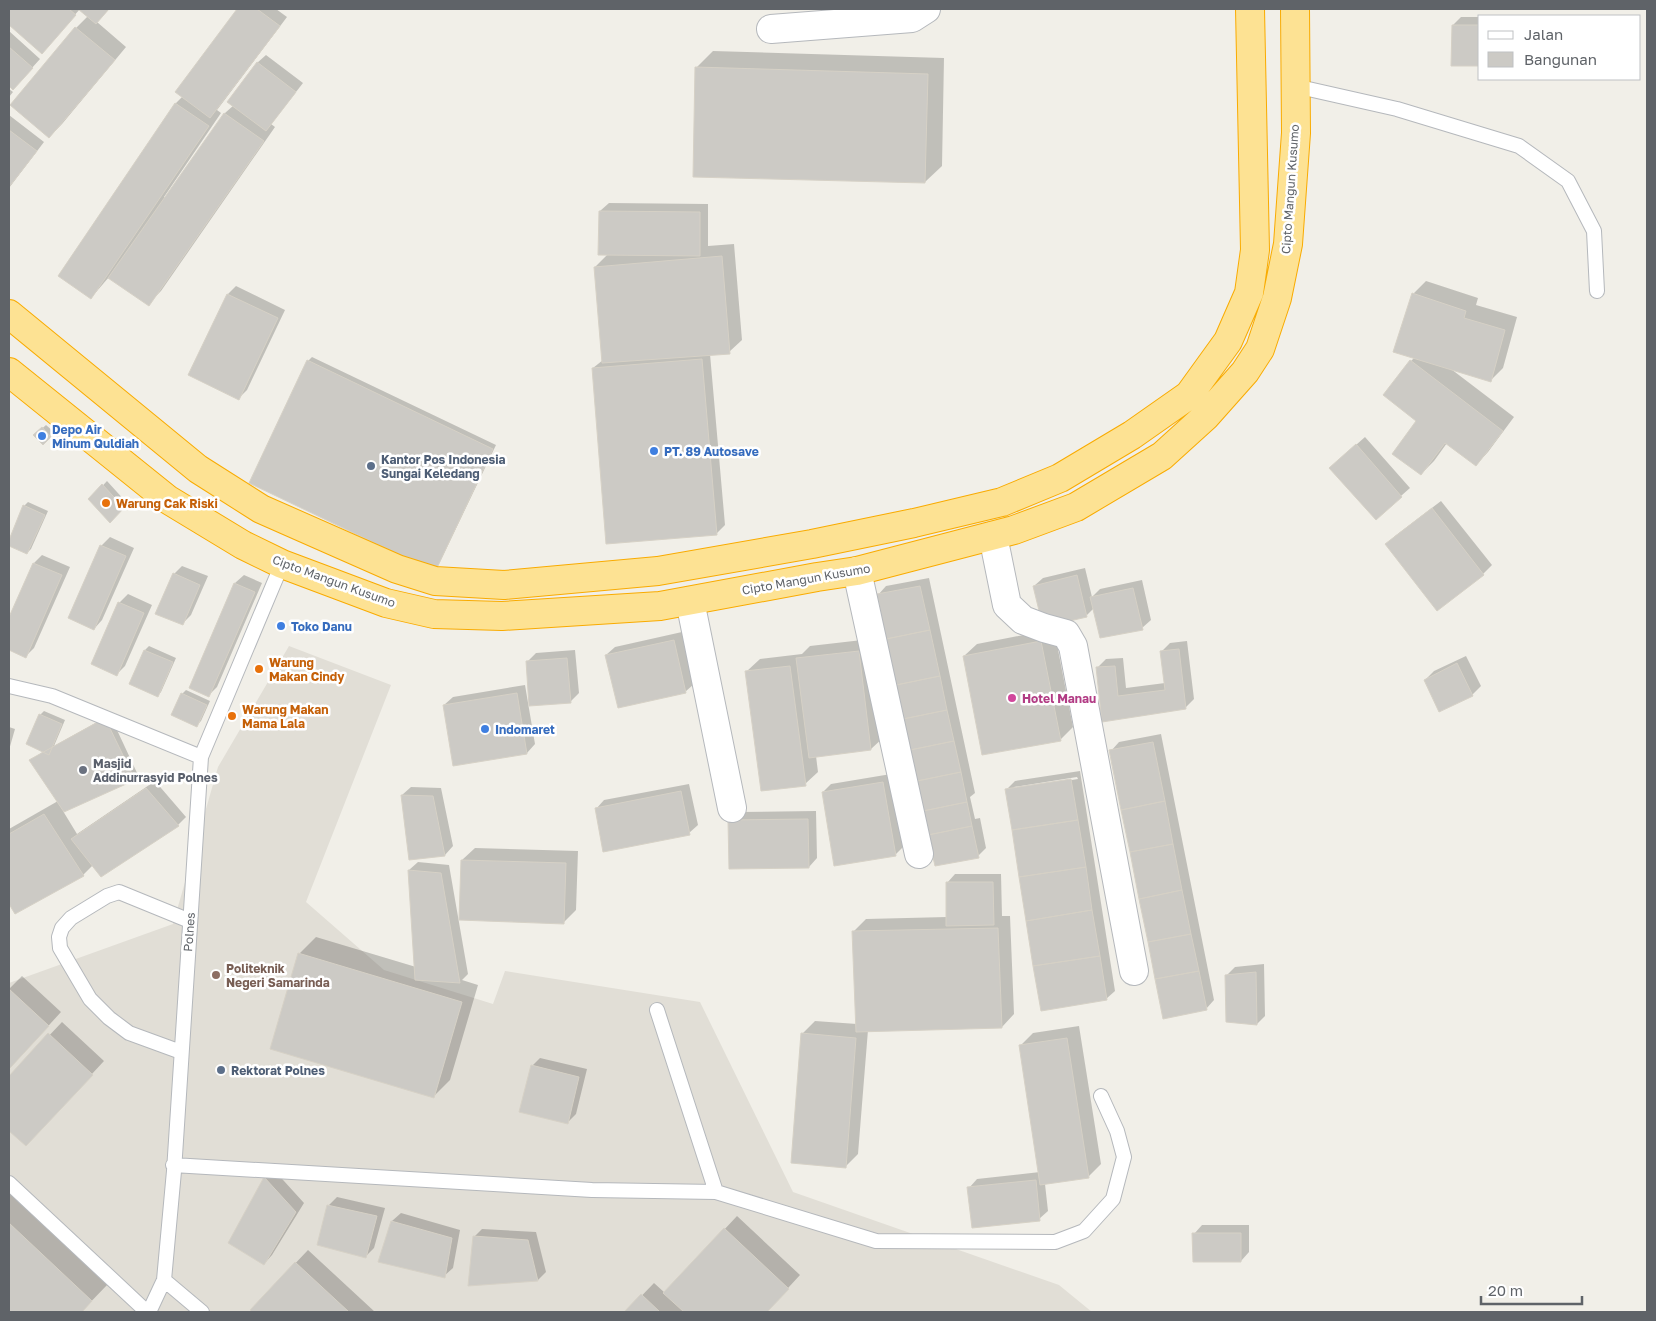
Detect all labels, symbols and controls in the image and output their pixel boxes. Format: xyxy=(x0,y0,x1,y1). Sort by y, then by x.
legend xyxy=(1478,15,1641,80)
text: Jalan xyxy=(1524,25,1563,43)
text: Bangunan xyxy=(1524,50,1597,68)
street label: Cipto Mangun Kusumo xyxy=(1278,124,1302,254)
place label: Depo Air Minum Quldiah xyxy=(52,422,139,451)
marker: Depo Air Minum Quldiah xyxy=(36,430,48,442)
place label: PT. 89 Autosave xyxy=(664,444,759,459)
marker: PT. 89 Autosave xyxy=(648,445,660,457)
place label: Kantor Pos Indonesia Sungai Keledang xyxy=(381,452,506,481)
marker: Kantor Pos Indonesia Sungai Keledang xyxy=(365,460,377,472)
place label: Warung Cak Riski xyxy=(116,496,218,511)
marker: Warung Cak Riski xyxy=(100,497,112,509)
street label: Cipto Mangun Kusumo xyxy=(270,552,398,610)
street label: Cipto Mangun Kusumo xyxy=(741,560,871,598)
place label: Toko Danu xyxy=(291,619,352,634)
marker: Toko Danu xyxy=(275,620,287,632)
place label: Warung Makan Cindy xyxy=(269,655,345,684)
marker: Warung Makan Cindy xyxy=(253,663,265,675)
place label: Hotel Manau xyxy=(1022,691,1096,706)
marker: Hotel Manau xyxy=(1006,692,1018,704)
place label: Warung Makan Mama Lala xyxy=(242,702,329,731)
marker: Warung Makan Mama Lala xyxy=(226,710,238,722)
place label: Indomaret xyxy=(495,722,555,737)
marker: Indomaret xyxy=(479,723,491,735)
place label: Masjid Addinurrasyid Polnes xyxy=(93,756,218,785)
marker: Masjid Addinurrasyid Polnes xyxy=(77,764,89,776)
street label: Polnes xyxy=(180,912,198,952)
place label: Politeknik Negeri Samarinda xyxy=(226,961,330,990)
marker: Politeknik Negeri Samarinda xyxy=(210,969,222,981)
place label: Rektorat Polnes xyxy=(231,1063,325,1078)
marker: Rektorat Polnes xyxy=(215,1064,227,1076)
scale bar xyxy=(1481,1274,1582,1306)
text: 20 m xyxy=(1488,1281,1523,1299)

